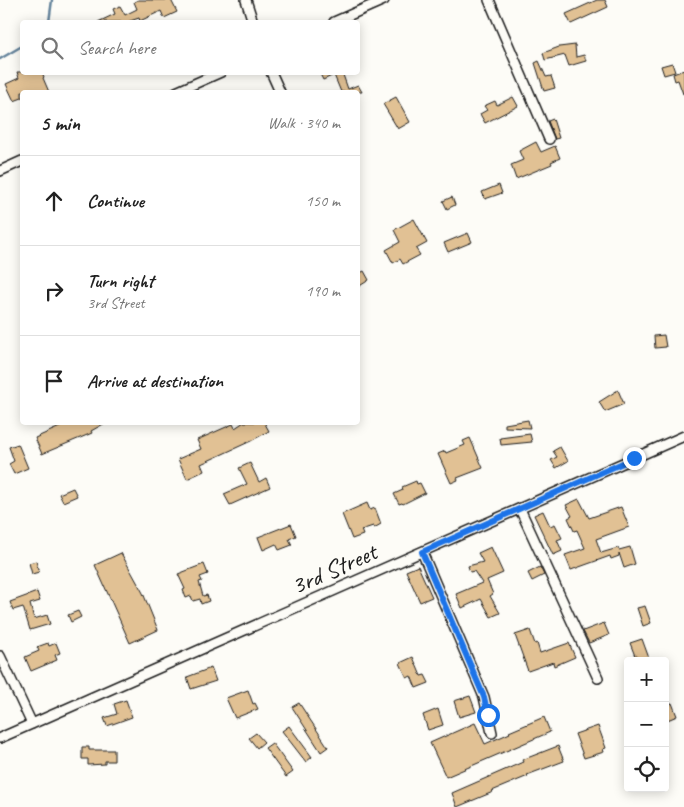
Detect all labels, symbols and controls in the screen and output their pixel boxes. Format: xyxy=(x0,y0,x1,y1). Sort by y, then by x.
search box xyxy=(20,20,360,75)
icon: search xyxy=(38,34,66,62)
text: Search here xyxy=(78,36,155,60)
text: 5 min xyxy=(40,110,80,136)
text: Walk · 340 m xyxy=(268,113,340,133)
icon: ahead xyxy=(40,187,68,215)
text: Continue xyxy=(87,189,144,213)
text: 150 m xyxy=(306,191,340,211)
text: Turn right xyxy=(87,269,154,293)
icon: right xyxy=(40,277,68,305)
text: 190 m xyxy=(306,281,340,301)
text: 3rd Street xyxy=(87,293,145,313)
icon: arrive xyxy=(40,367,68,395)
text: Arrive at destination xyxy=(87,369,223,393)
route end xyxy=(623,447,646,470)
street label: 3rd Street xyxy=(286,535,384,602)
map controls xyxy=(624,657,669,792)
button: + xyxy=(624,657,669,702)
button: − xyxy=(624,702,669,747)
route start xyxy=(477,704,500,727)
button: locate xyxy=(624,747,669,792)

